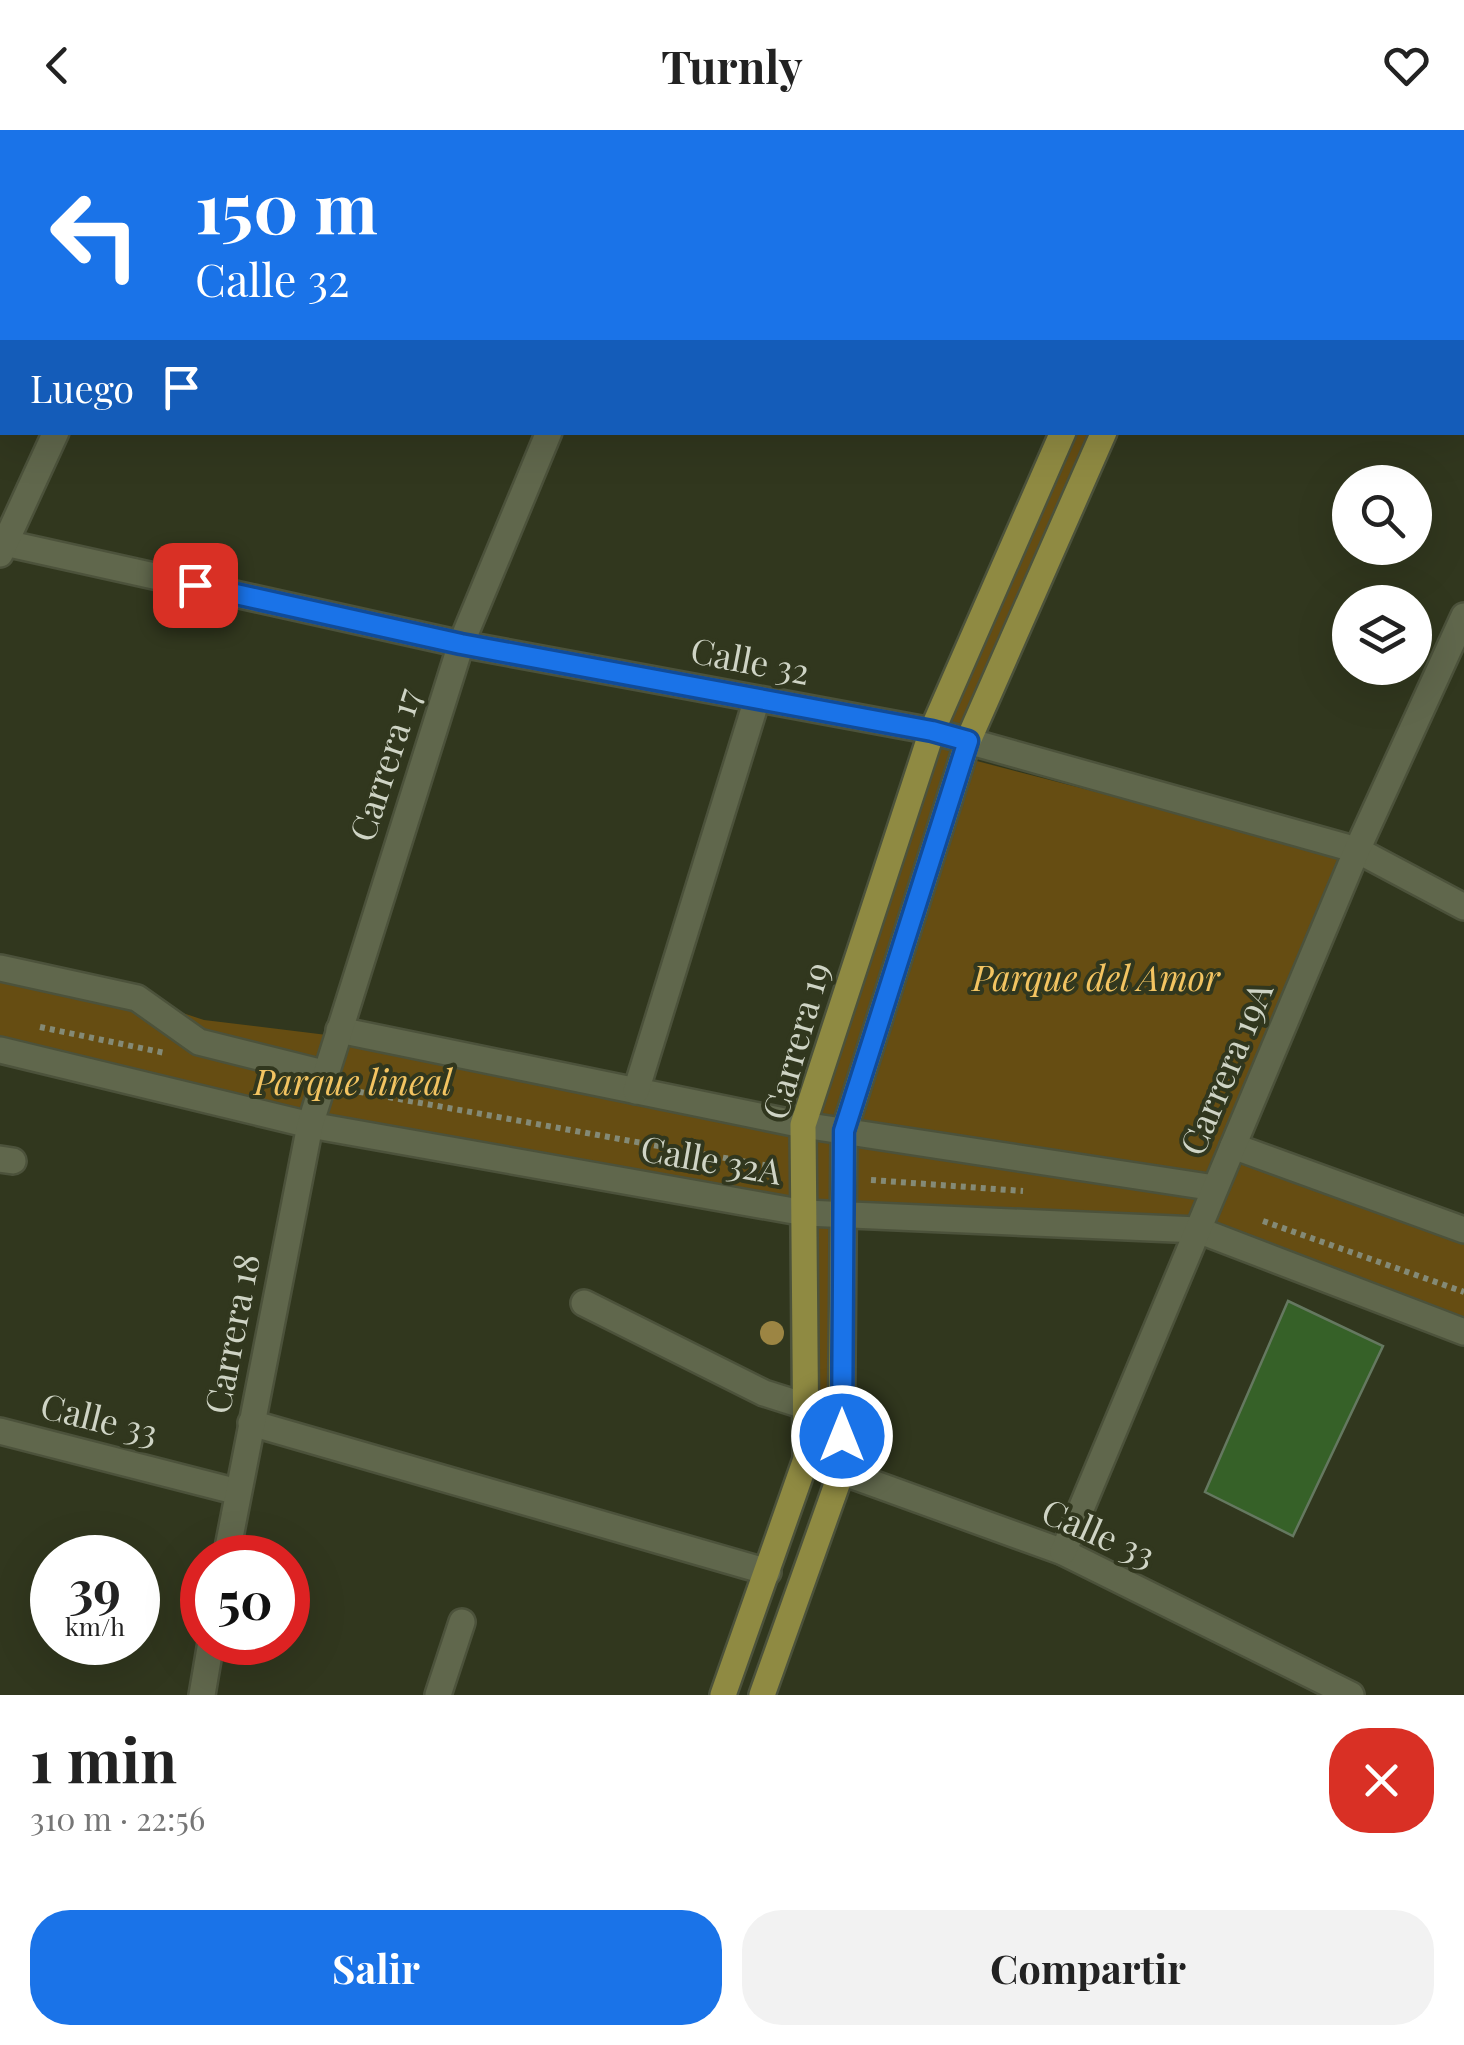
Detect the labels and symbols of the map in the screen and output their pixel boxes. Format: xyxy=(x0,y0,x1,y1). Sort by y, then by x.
pin xyxy=(153,543,238,628)
street label: Calle 32 xyxy=(687,625,814,694)
street label: Carrera 17 xyxy=(337,682,430,847)
park label: Parque del Amor xyxy=(970,953,1221,1000)
street label: Carrera 19 xyxy=(750,956,839,1125)
street label: Carrera 19A xyxy=(1167,973,1283,1162)
park label: Parque lineal xyxy=(252,1057,453,1104)
street label: Calle 32A xyxy=(637,1123,786,1194)
street label: Carrera 18 xyxy=(192,1249,269,1418)
street label: Calle 33 xyxy=(36,1380,163,1455)
position arrow xyxy=(790,1384,894,1488)
street label: Calle 33 xyxy=(1035,1486,1163,1577)
speed limit sign: 50 xyxy=(180,1535,310,1665)

